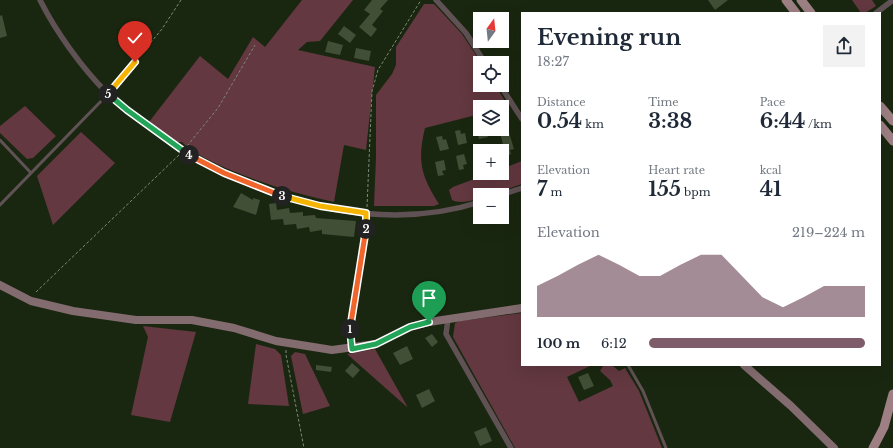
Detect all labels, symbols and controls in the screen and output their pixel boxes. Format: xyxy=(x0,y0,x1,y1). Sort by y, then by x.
north arrow xyxy=(473,12,509,48)
map controls xyxy=(473,12,509,224)
pin xyxy=(118,21,152,62)
text: Evening run xyxy=(537,24,681,51)
button: share xyxy=(823,25,865,67)
icon: check xyxy=(124,27,146,49)
text: 18:27 xyxy=(537,53,569,70)
button: locate xyxy=(473,56,509,92)
pin: 5 xyxy=(98,84,118,104)
text: 5 xyxy=(105,87,111,101)
text: Distance xyxy=(537,95,586,109)
text: Time xyxy=(648,95,679,109)
text: Pace xyxy=(760,95,785,109)
button: layers xyxy=(473,100,509,136)
text: 0.54 xyxy=(537,109,582,133)
text: 3:38 xyxy=(648,109,692,133)
text: 6:44 xyxy=(760,109,805,133)
text: km xyxy=(582,117,604,131)
text: /km xyxy=(805,117,832,131)
button: + xyxy=(473,144,509,180)
pin: 4 xyxy=(179,145,199,165)
text: 4 xyxy=(185,148,193,162)
text: Elevation xyxy=(537,163,590,177)
text: Heart rate xyxy=(648,163,705,177)
text: kcal xyxy=(760,163,782,177)
text: 7 xyxy=(537,177,547,201)
text: 155 xyxy=(648,177,681,201)
text: 41 xyxy=(760,177,782,201)
text: m xyxy=(547,185,562,199)
text: bpm xyxy=(681,185,710,199)
pin: 3 xyxy=(272,186,292,206)
button: − xyxy=(473,188,509,224)
text: 3 xyxy=(278,189,286,203)
pin: 2 xyxy=(356,219,376,239)
text: 2 xyxy=(362,222,370,236)
text: Elevation xyxy=(537,224,600,241)
text: 219–224 m xyxy=(792,224,865,241)
pin xyxy=(412,281,446,322)
icon: arrive xyxy=(418,287,440,309)
pin: 1 xyxy=(340,319,360,339)
text: 1 xyxy=(348,322,352,336)
text: 100 m xyxy=(537,335,580,352)
text: 6:12 xyxy=(601,335,627,352)

